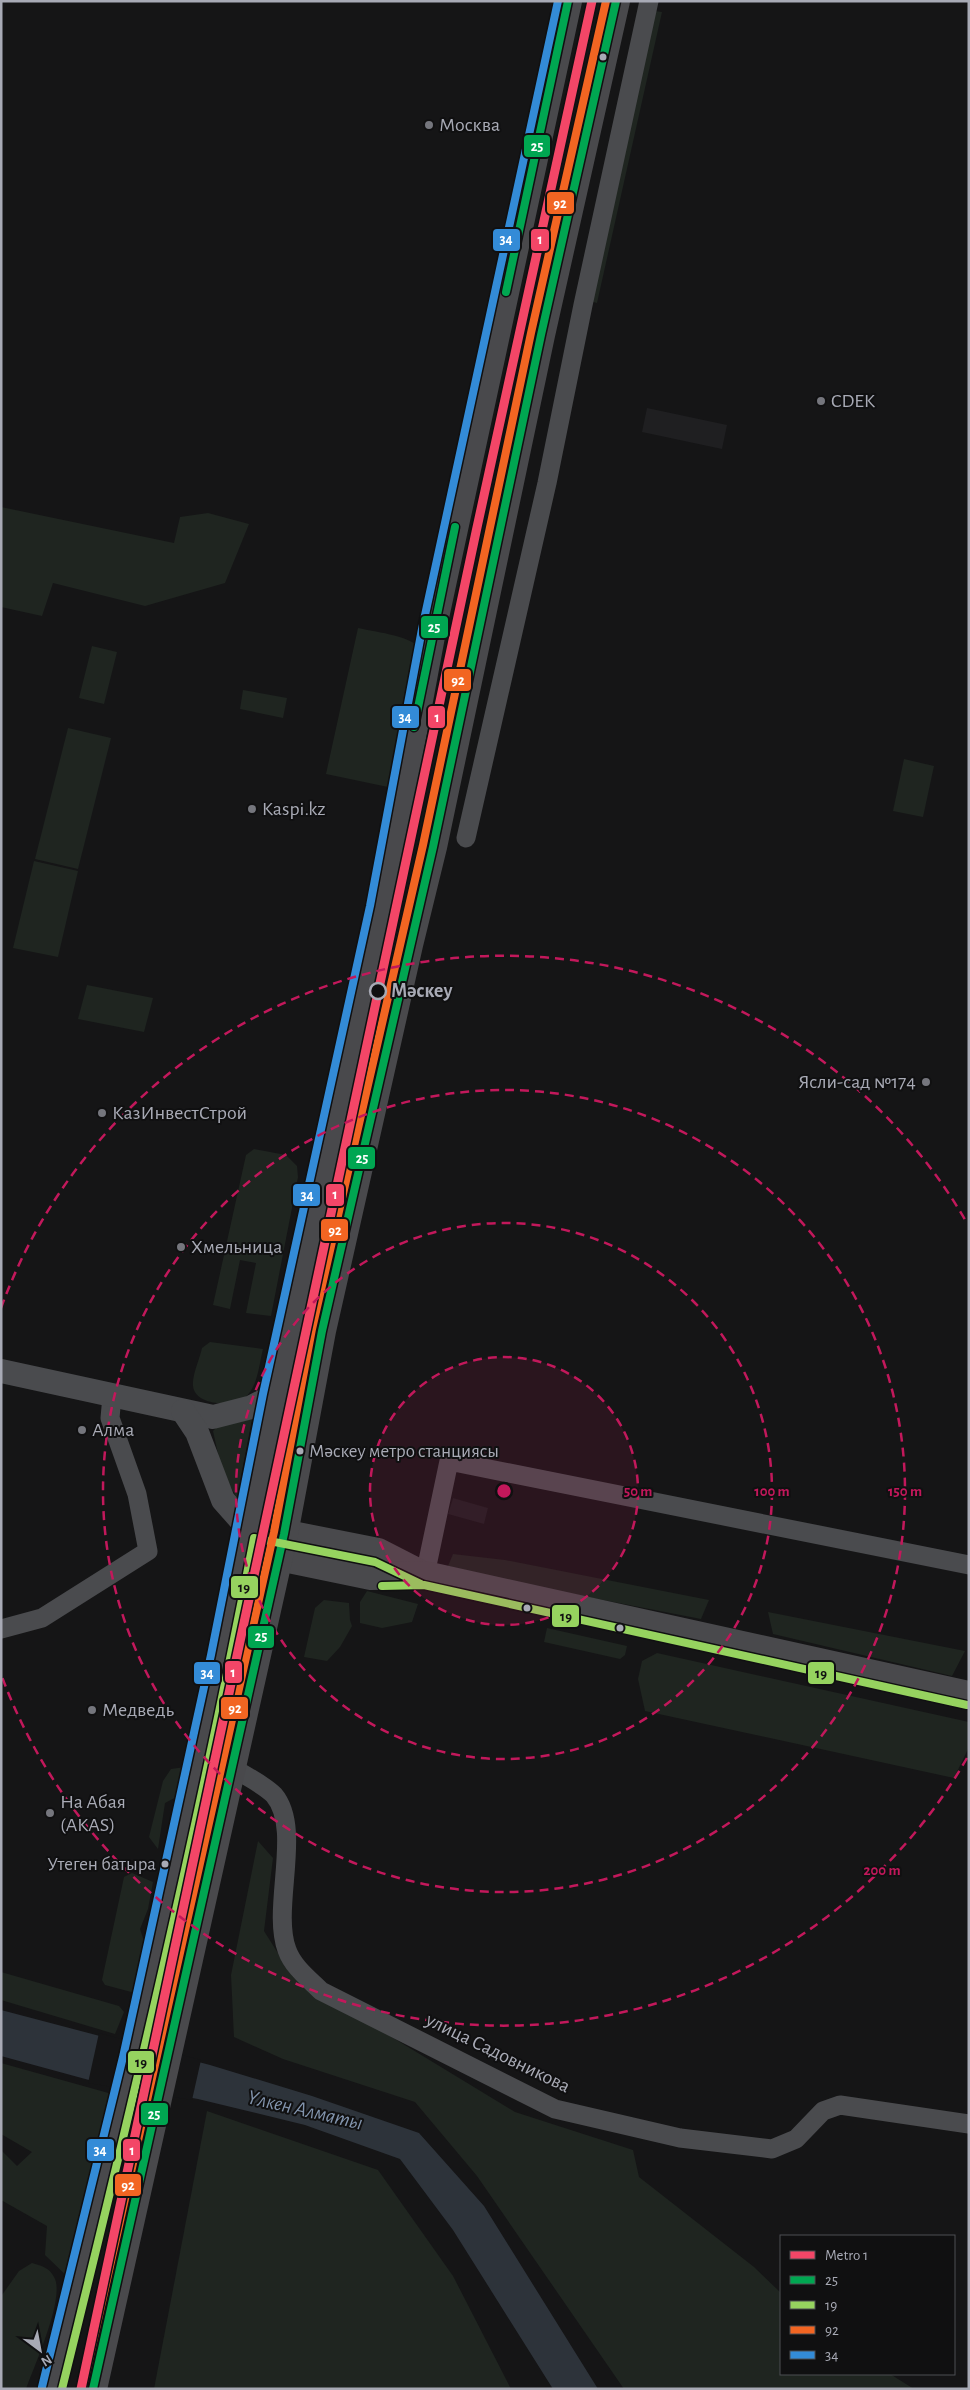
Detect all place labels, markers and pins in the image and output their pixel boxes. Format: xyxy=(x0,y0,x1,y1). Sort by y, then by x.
unlabelled marker xyxy=(598,52,608,62)
place label: Москва xyxy=(439,115,500,135)
marker: Москва xyxy=(423,119,435,131)
place label: CDEK xyxy=(831,391,875,411)
marker: CDEK xyxy=(815,395,827,407)
place label: Kaspi.kz xyxy=(262,799,326,819)
marker: Kaspi.kz xyxy=(246,803,258,815)
place label: Мәскеу xyxy=(391,981,453,1001)
marker: Мәскеу xyxy=(369,982,387,1000)
place label: Ясли-сад №174 xyxy=(798,1072,916,1092)
marker: Ясли-сад №174 xyxy=(920,1076,932,1088)
place label: КазИнвестСтрой xyxy=(112,1103,247,1123)
marker: КазИнвестСтрой xyxy=(96,1107,108,1119)
place label: Хмельница xyxy=(191,1237,282,1257)
marker: Хмельница xyxy=(175,1241,187,1253)
place label: Алма xyxy=(92,1420,134,1440)
marker: Алма xyxy=(76,1424,88,1436)
place label: Мәскеу метро станциясы xyxy=(309,1442,499,1461)
marker: Мәскеу метро станциясы xyxy=(295,1446,305,1456)
centre of rings xyxy=(495,1482,513,1500)
unlabelled marker xyxy=(522,1603,532,1613)
unlabelled marker xyxy=(615,1623,625,1633)
place label: Медведь xyxy=(102,1700,174,1720)
marker: Медведь xyxy=(86,1704,98,1716)
place label: На Абая (AKAS) xyxy=(60,1792,126,1835)
marker: На Абая (AKAS) xyxy=(44,1807,56,1819)
place label: Утеген батыра xyxy=(47,1855,156,1874)
marker: Утеген батыра xyxy=(160,1859,170,1869)

